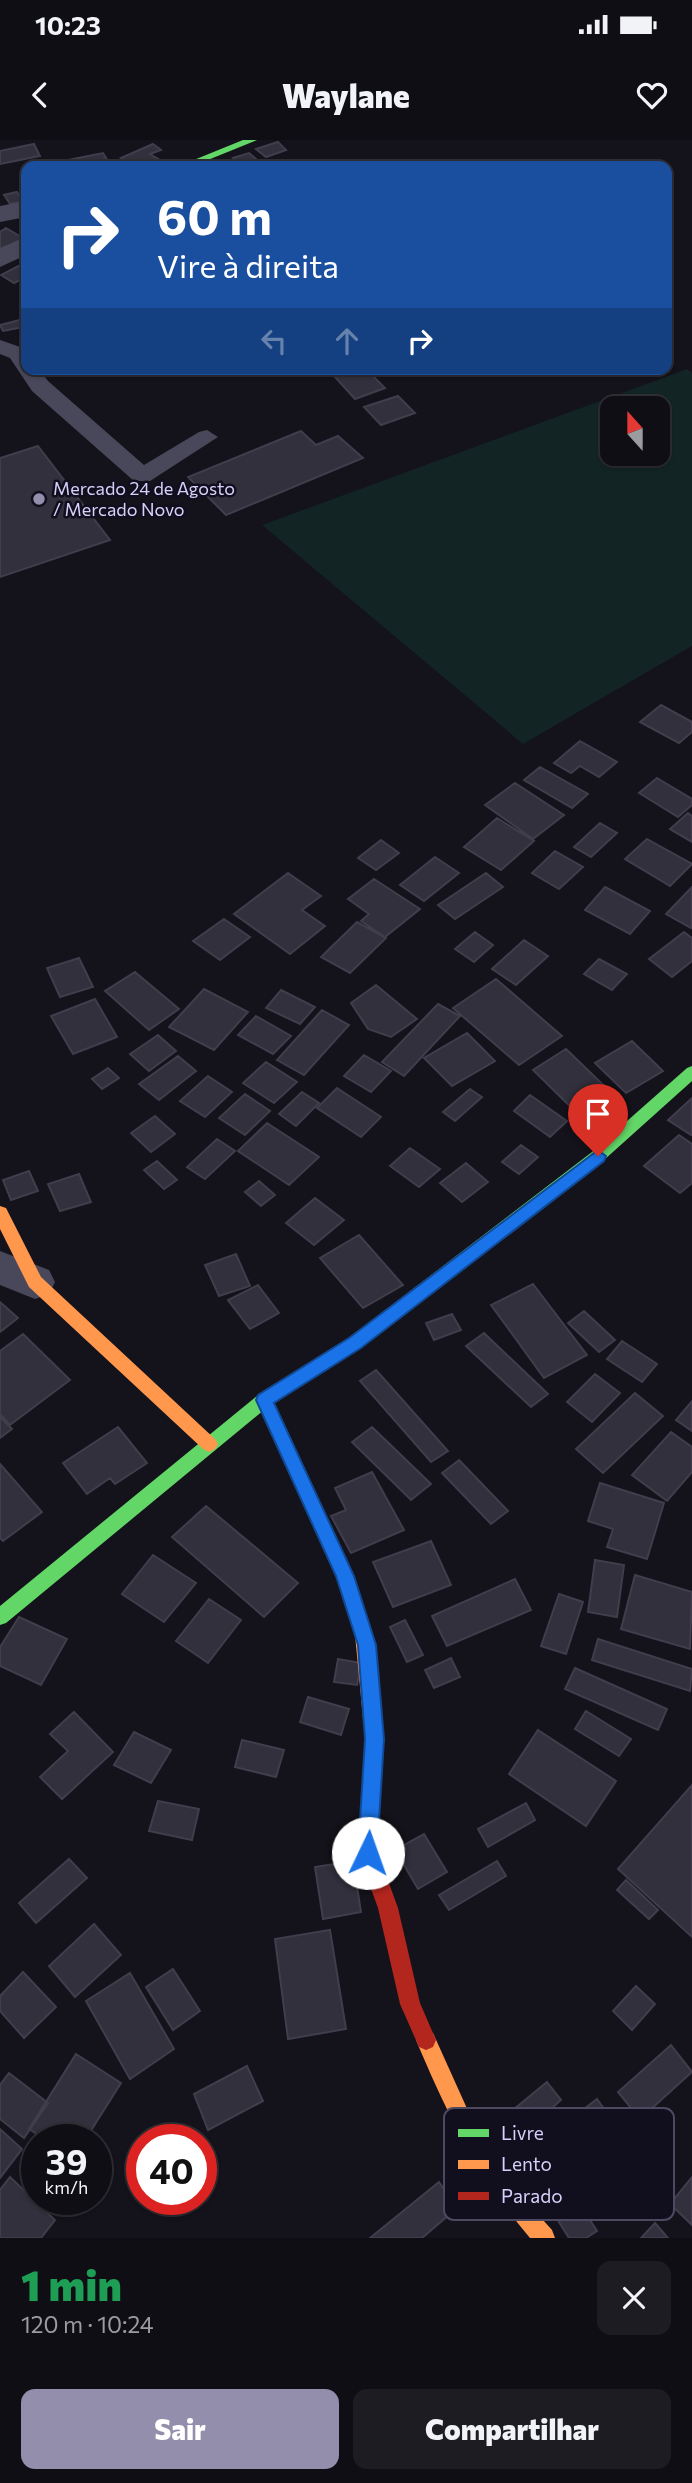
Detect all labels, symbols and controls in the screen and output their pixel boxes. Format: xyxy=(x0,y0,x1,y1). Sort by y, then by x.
text: 10:23 xyxy=(35,9,101,40)
text: Waylane xyxy=(282,75,410,115)
icon: back xyxy=(21,76,59,114)
icon: heart xyxy=(633,76,671,114)
text: 60 m xyxy=(157,185,272,245)
icon: right xyxy=(42,189,133,280)
text: Vire à direita xyxy=(157,245,339,285)
icon: left xyxy=(255,322,293,360)
icon: ahead xyxy=(328,322,366,360)
icon: right xyxy=(401,322,439,360)
north arrow xyxy=(600,396,670,466)
map controls xyxy=(600,396,670,466)
place label: Mercado 24 de Agosto / Mercado Novo xyxy=(53,477,235,520)
marker: Mercado 24 de Agosto / Mercado Novo xyxy=(31,491,47,507)
pin xyxy=(568,1084,628,1156)
icon: arrive xyxy=(579,1095,617,1133)
position arrow xyxy=(331,1816,405,1890)
legend xyxy=(444,2108,674,2220)
text: Livre xyxy=(501,2121,544,2144)
speed limit sign: 40 xyxy=(126,2124,217,2215)
text: 39 xyxy=(46,2139,87,2182)
text: Lento xyxy=(501,2152,552,2175)
text: km/h xyxy=(45,2176,88,2198)
text: Parado xyxy=(501,2184,563,2207)
text: 1 min xyxy=(21,2258,122,2310)
button: close xyxy=(597,2261,671,2335)
text: 120 m · 10:24 xyxy=(21,2310,154,2338)
button: Sair xyxy=(21,2389,339,2469)
button: Compartilhar xyxy=(353,2389,671,2469)

